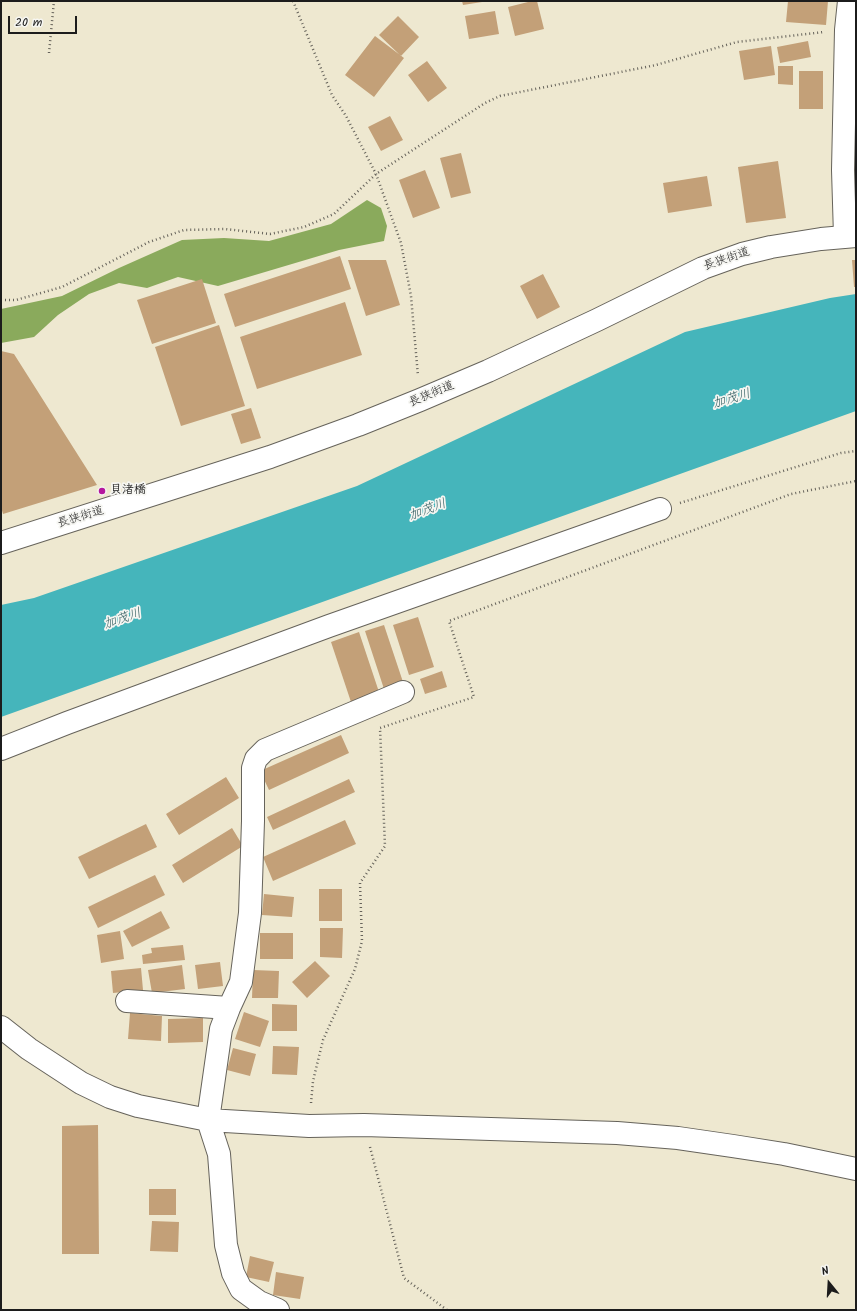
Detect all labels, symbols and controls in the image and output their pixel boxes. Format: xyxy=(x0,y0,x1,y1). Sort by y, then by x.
scale bar xyxy=(10,8,79,34)
text: 20 m xyxy=(15,13,42,32)
street label: 長狭街道 xyxy=(702,245,752,275)
street label: 長狭街道 xyxy=(407,379,457,411)
water label: 加茂川 xyxy=(711,387,753,413)
place label: 貝渚橋 xyxy=(110,484,146,498)
marker: 貝渚橋 xyxy=(97,486,107,496)
water label: 加茂川 xyxy=(407,497,449,525)
street label: 長狭街道 xyxy=(56,504,106,532)
water label: 加茂川 xyxy=(102,606,144,634)
text: N xyxy=(819,1262,831,1281)
north arrow xyxy=(809,1263,849,1303)

